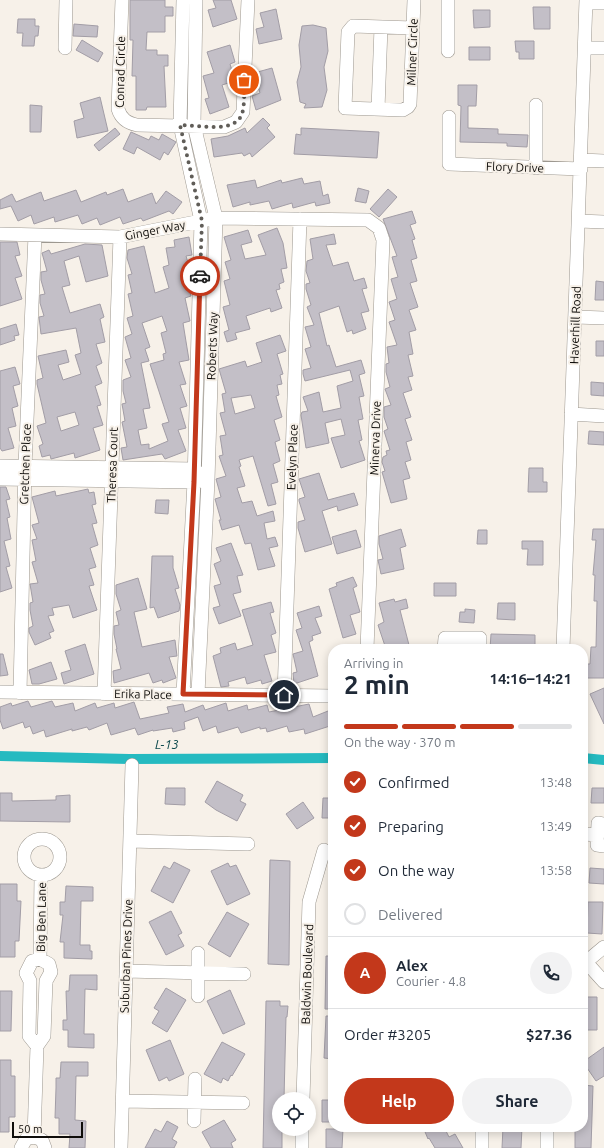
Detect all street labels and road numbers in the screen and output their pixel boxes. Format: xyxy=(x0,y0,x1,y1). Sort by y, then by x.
street label: Milner Circle xyxy=(404,18,420,86)
street label: Conrad Circle xyxy=(113,36,127,108)
street label: Flory Drive xyxy=(486,159,544,175)
street label: Ginger Way xyxy=(124,218,187,242)
street label: Haverhill Road xyxy=(567,286,583,364)
street label: Roberts Way xyxy=(204,312,220,380)
street label: Minerva Drive xyxy=(367,400,383,476)
street label: Gretchen Place xyxy=(17,423,33,505)
street label: Evelyn Place xyxy=(284,424,300,490)
street label: Theresa Court xyxy=(104,427,120,503)
street label: Erika Place xyxy=(114,687,172,701)
street label: Big Ben Lane xyxy=(34,882,48,952)
street label: Suburban Pines Drive xyxy=(118,899,134,1013)
street label: Baldwin Boulevard xyxy=(299,923,315,1025)

